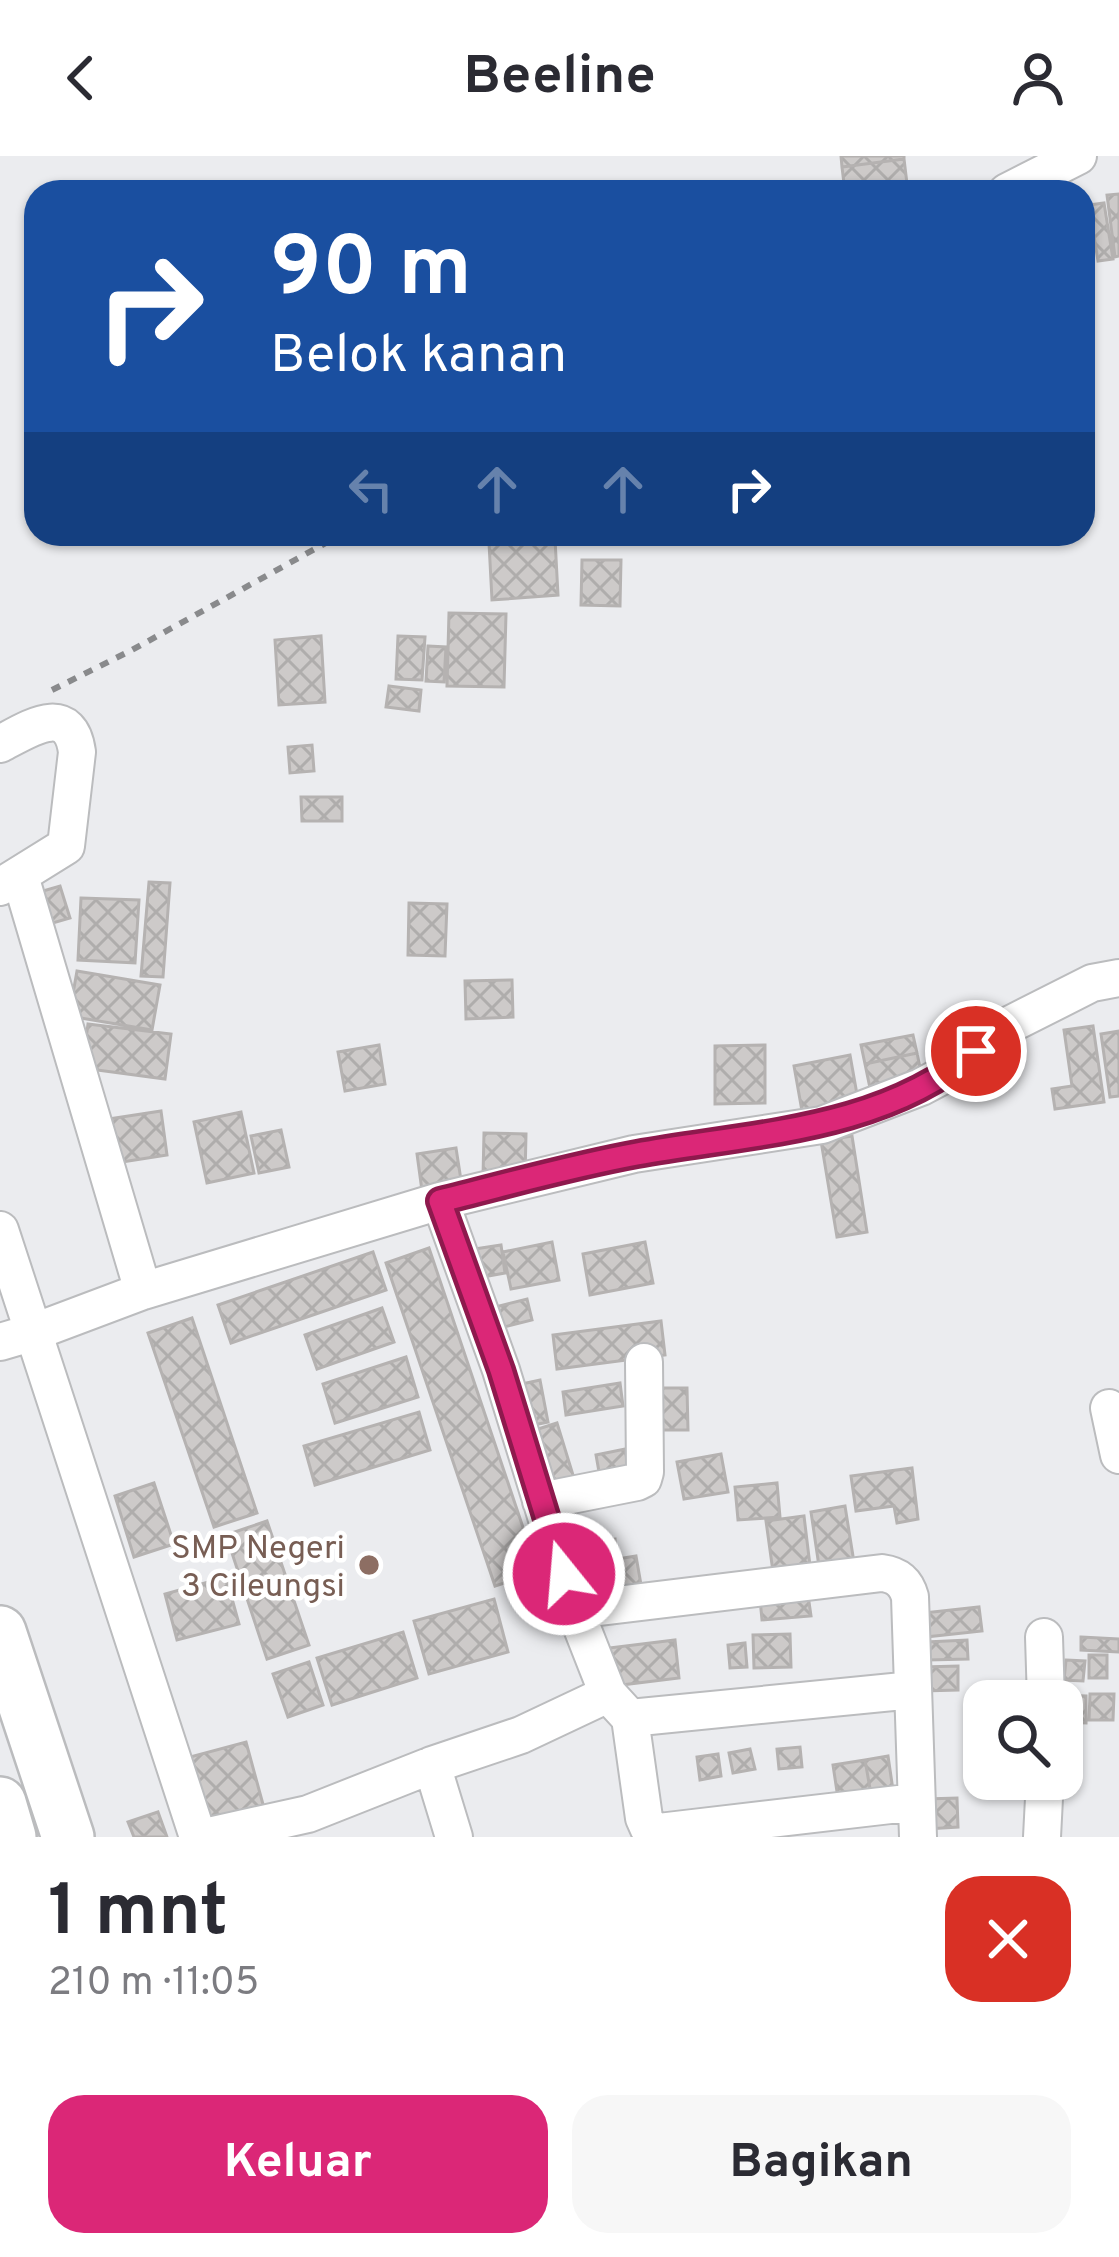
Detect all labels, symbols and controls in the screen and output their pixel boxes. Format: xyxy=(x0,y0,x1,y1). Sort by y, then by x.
text: Beeline xyxy=(463,44,656,113)
icon: back xyxy=(48,45,114,111)
icon: person xyxy=(1005,45,1071,111)
text: 90 m xyxy=(270,219,472,325)
icon: right xyxy=(72,228,228,384)
text: Belok kanan xyxy=(270,323,567,392)
icon: left xyxy=(338,456,404,522)
icon: ahead xyxy=(464,456,530,522)
icon: ahead xyxy=(590,456,656,522)
icon: right xyxy=(716,456,782,522)
pin xyxy=(925,1000,1027,1102)
icon: arrive xyxy=(943,1018,1009,1084)
position arrow xyxy=(501,1511,627,1637)
place label: SMP Negeri 3 Cileungsi xyxy=(171,1529,345,1609)
marker: SMP Negeri 3 Cileungsi xyxy=(356,1552,382,1578)
map controls xyxy=(963,1680,1083,1800)
button: search xyxy=(963,1680,1083,1800)
text: 1 mnt xyxy=(48,1869,228,1961)
button: close xyxy=(945,1876,1071,2002)
text: 210 m · 11:05 xyxy=(48,1960,259,2009)
button: Keluar xyxy=(48,2095,548,2233)
button: Bagikan xyxy=(572,2095,1071,2233)

